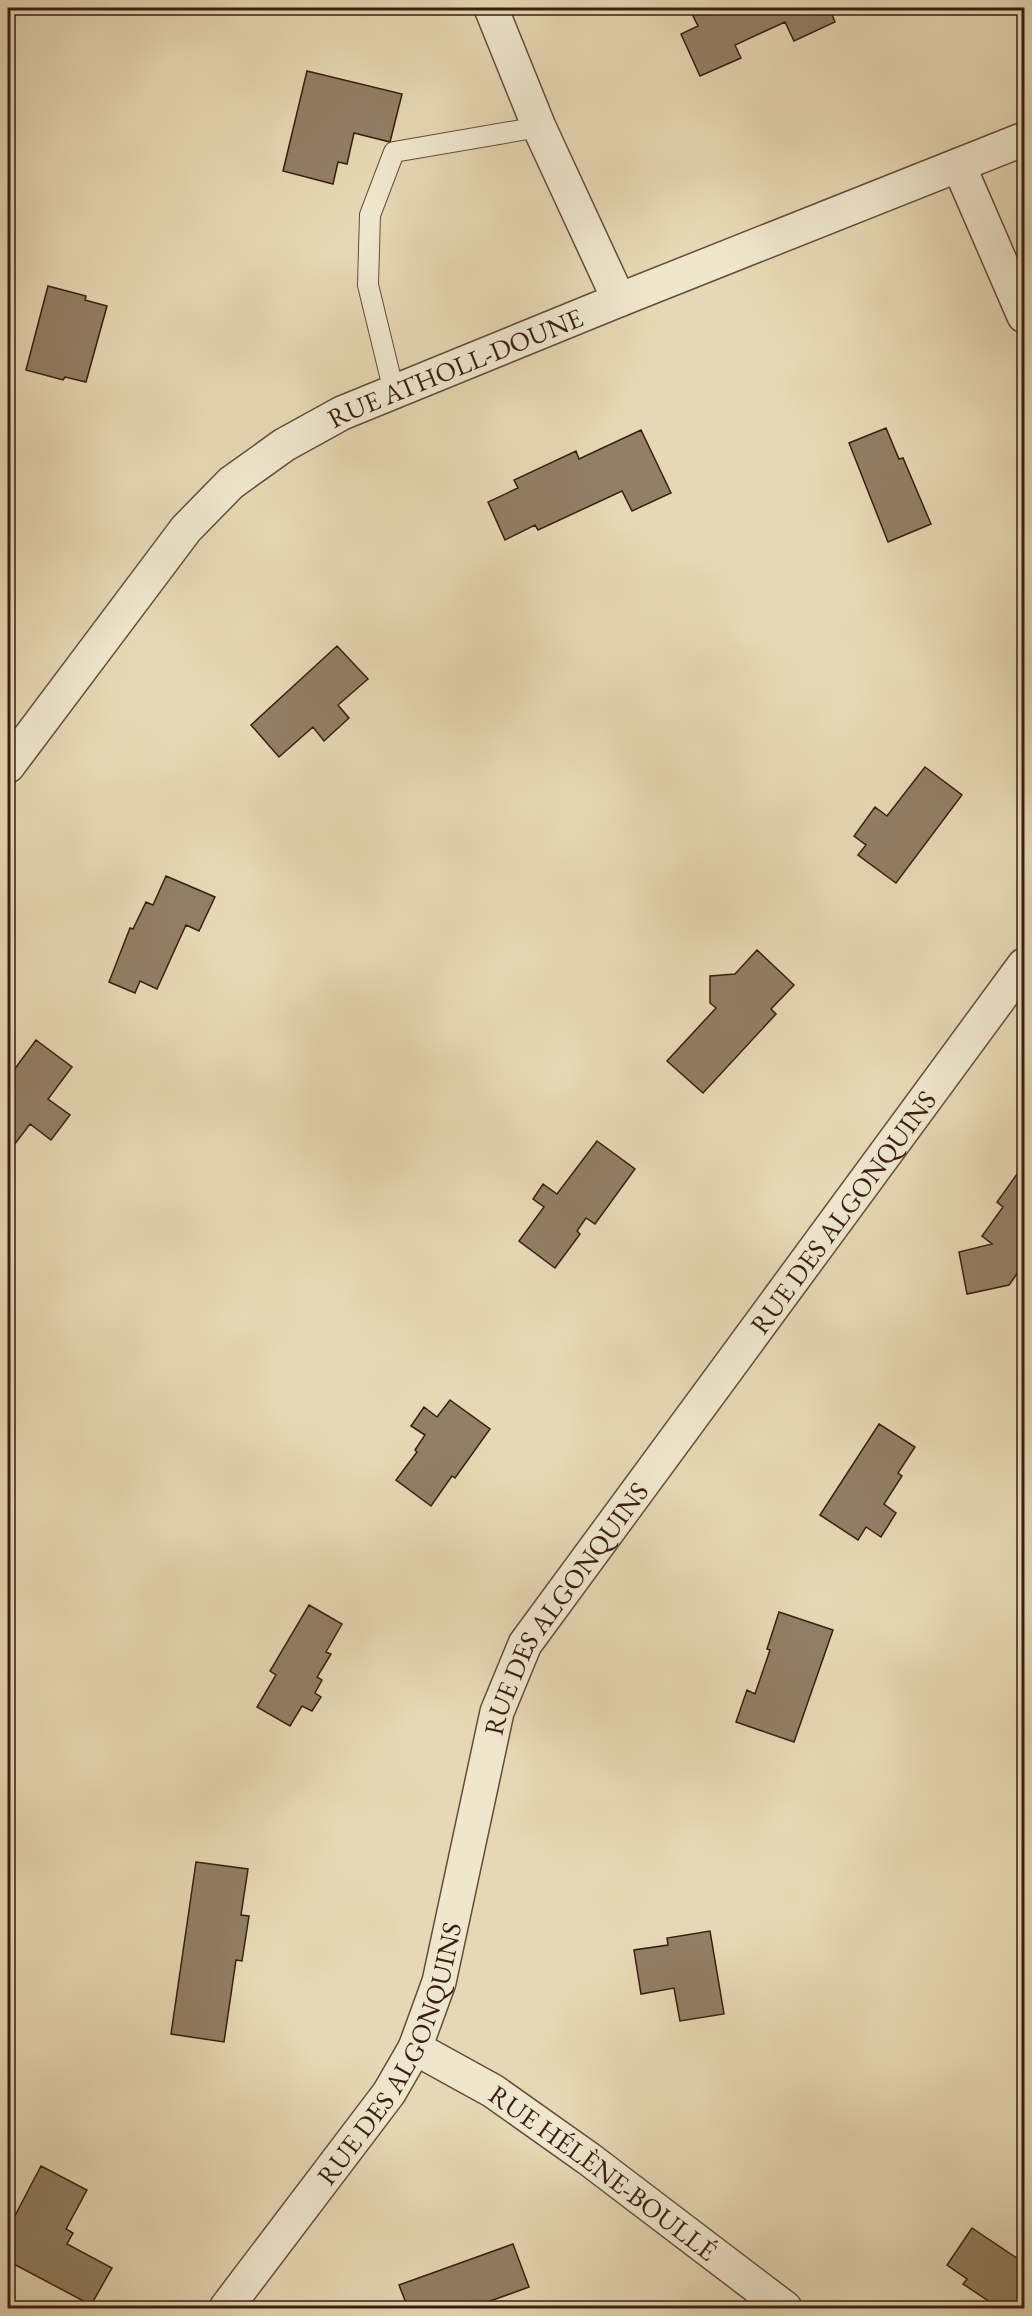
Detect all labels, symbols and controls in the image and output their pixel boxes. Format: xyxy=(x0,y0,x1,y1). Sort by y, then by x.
street label: RUE ATHOLL-DOUNE xyxy=(321,299,588,435)
street label: RUE DES ALGONQUINS xyxy=(742,1083,944,1340)
street label: RUE DES ALGONQUINS xyxy=(475,1475,656,1738)
street label: RUE DES ALGONQUINS xyxy=(308,1919,469,2192)
street label: RUE HÉLÈNE-BOULLÉ xyxy=(482,2076,724,2268)

